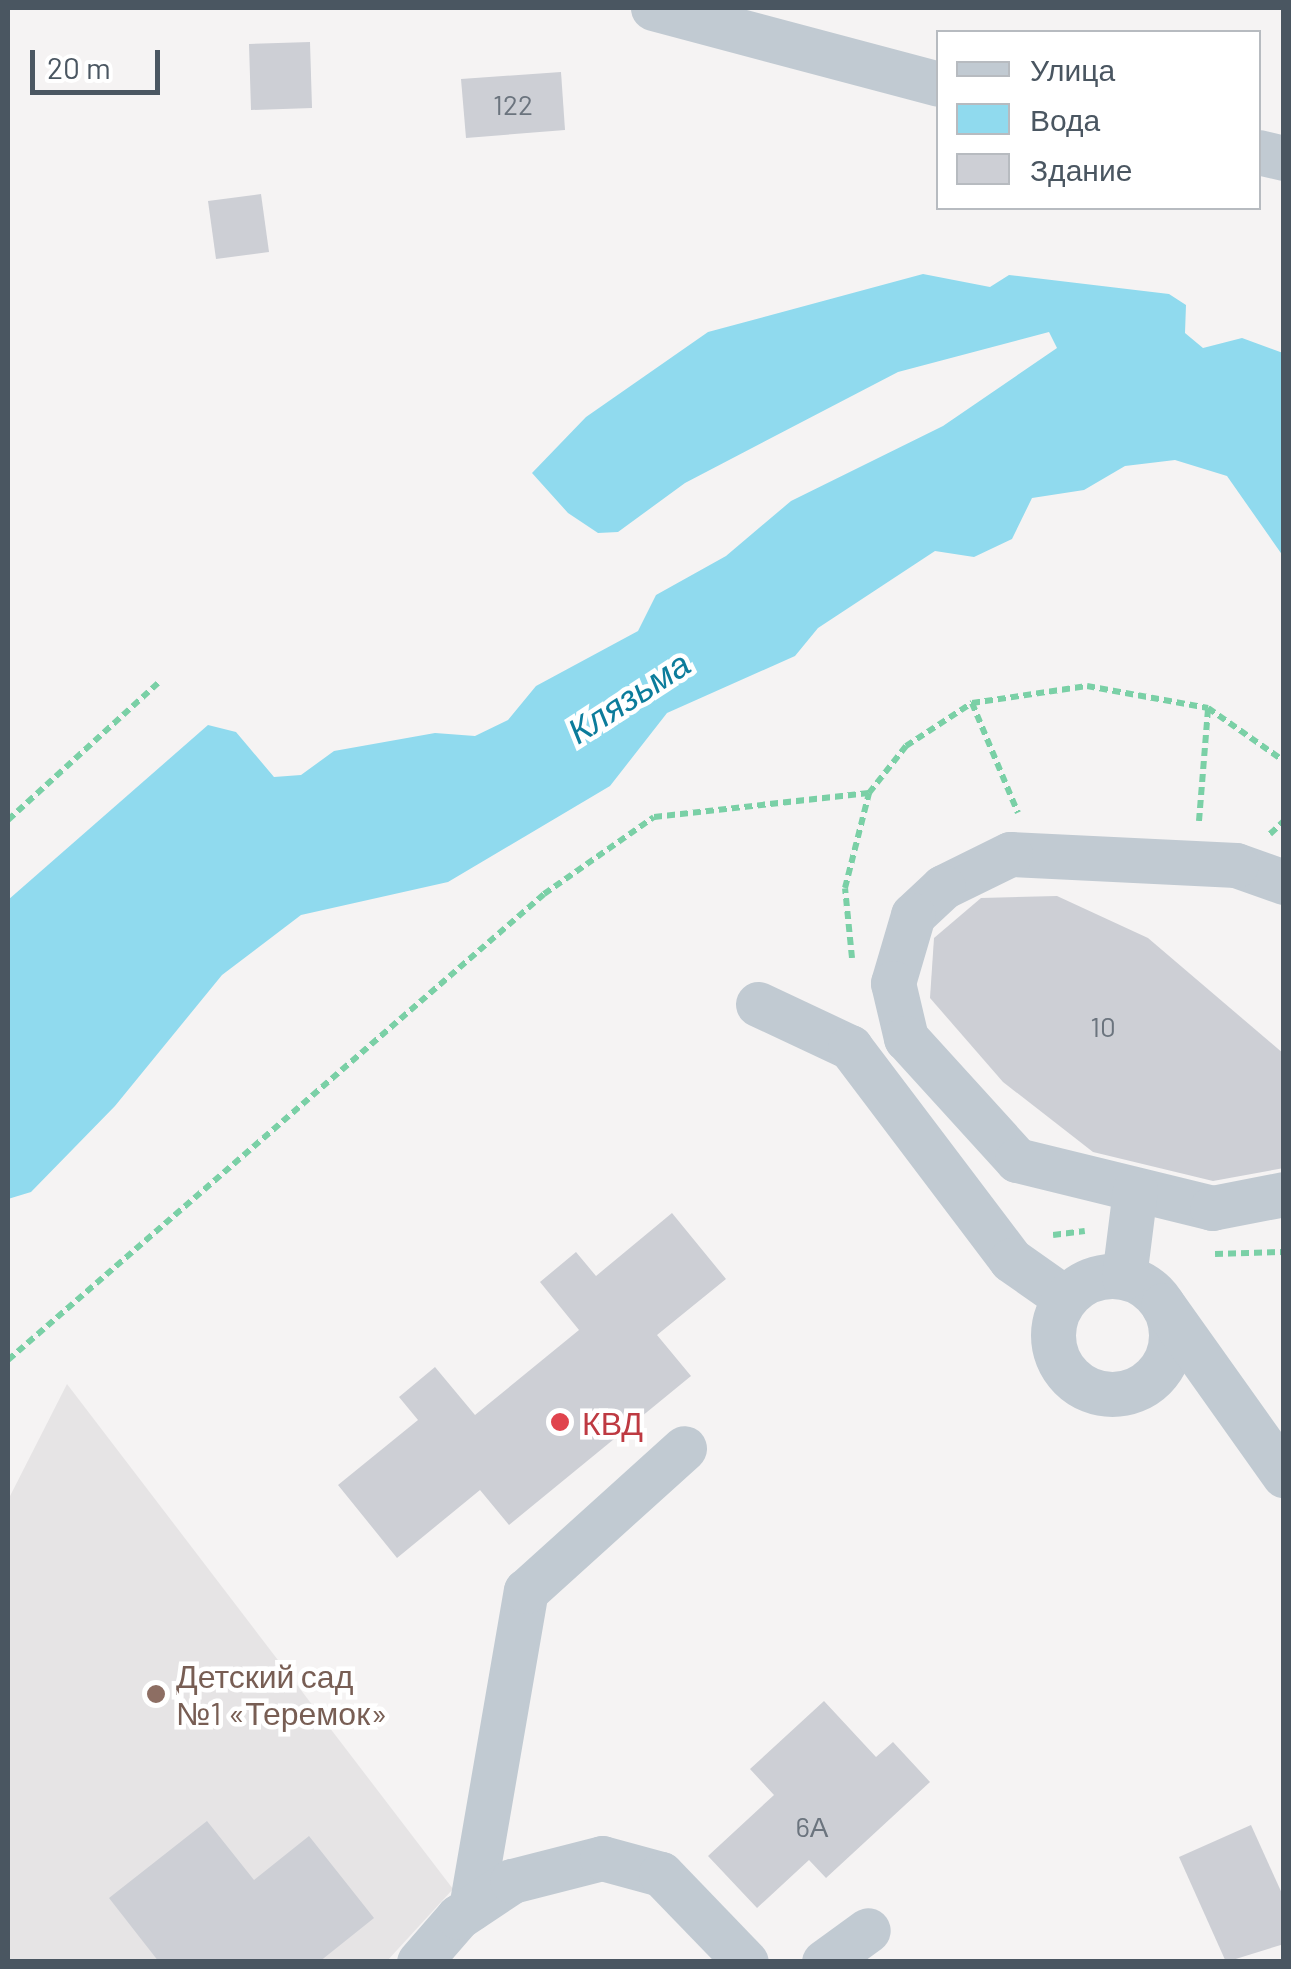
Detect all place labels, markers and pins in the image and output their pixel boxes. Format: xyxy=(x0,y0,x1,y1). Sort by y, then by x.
place label: КВД xyxy=(582,1403,643,1441)
marker: КВД xyxy=(547,1409,573,1435)
place label: Детский сад №1 «Теремок» xyxy=(176,1657,387,1732)
marker: Детский сад №1 «Теремок» xyxy=(145,1683,167,1705)

